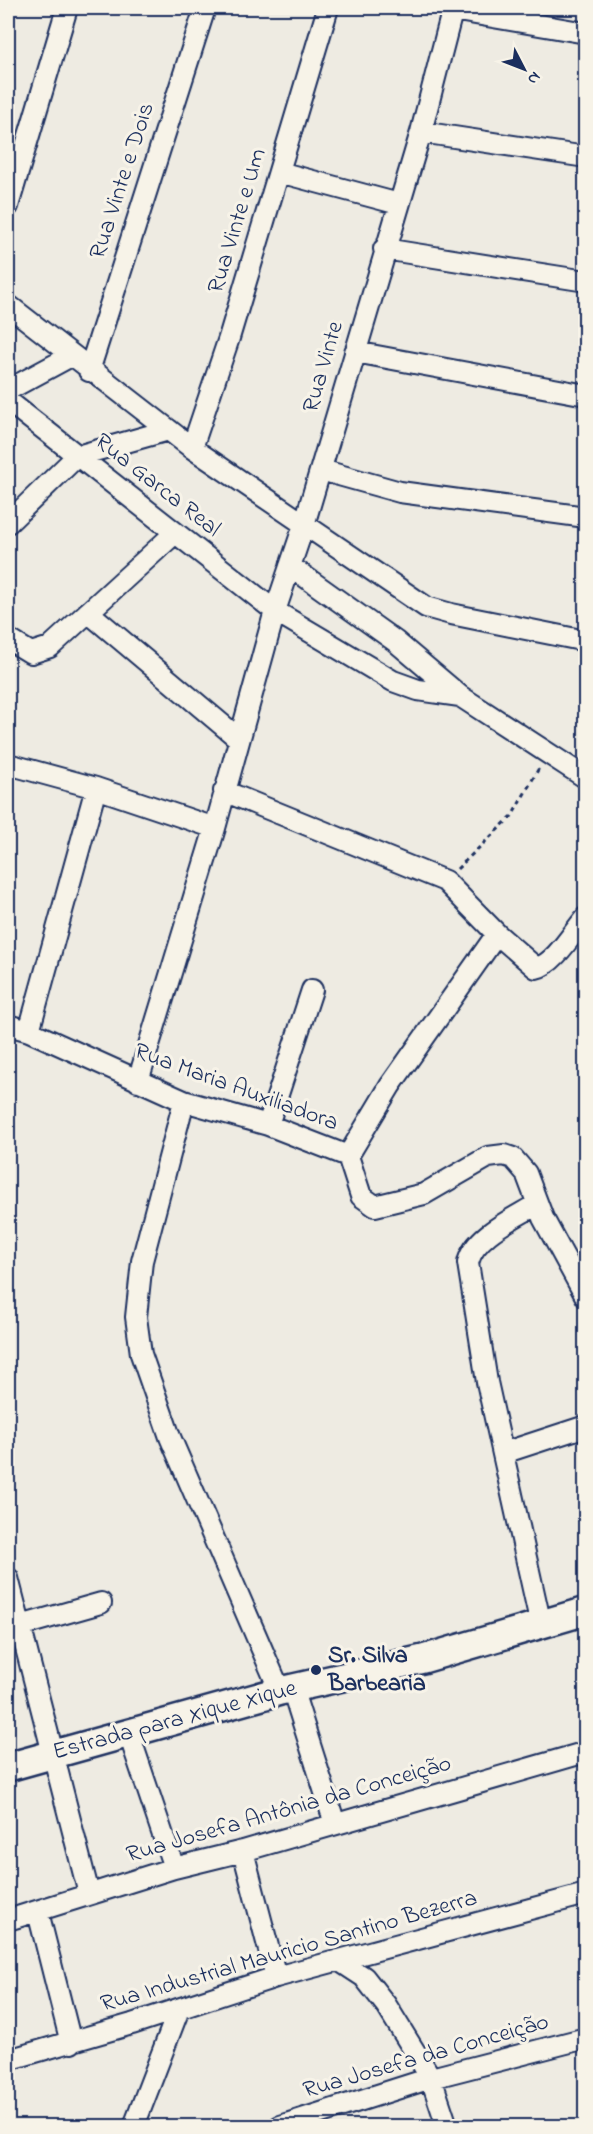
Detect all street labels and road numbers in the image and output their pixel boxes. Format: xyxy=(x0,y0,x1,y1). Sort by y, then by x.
street label: Rua Vinte e Dois xyxy=(81,98,165,264)
street label: Rua Vinte e Um xyxy=(199,144,277,298)
street label: Rua Vinte xyxy=(294,317,354,417)
street label: Rua Garca Real xyxy=(86,425,228,547)
street label: Rua Maria Auxiliadora xyxy=(129,1035,343,1141)
street label: Estrada para Xique Xique xyxy=(49,1672,301,1770)
street label: Rua Josefa Antônia da Conceição xyxy=(123,1747,455,1873)
street label: Rua Industrial Mauricio Santino Bezerra xyxy=(97,1881,481,2023)
street label: Rua Josefa da Conceição xyxy=(299,2005,553,2109)

